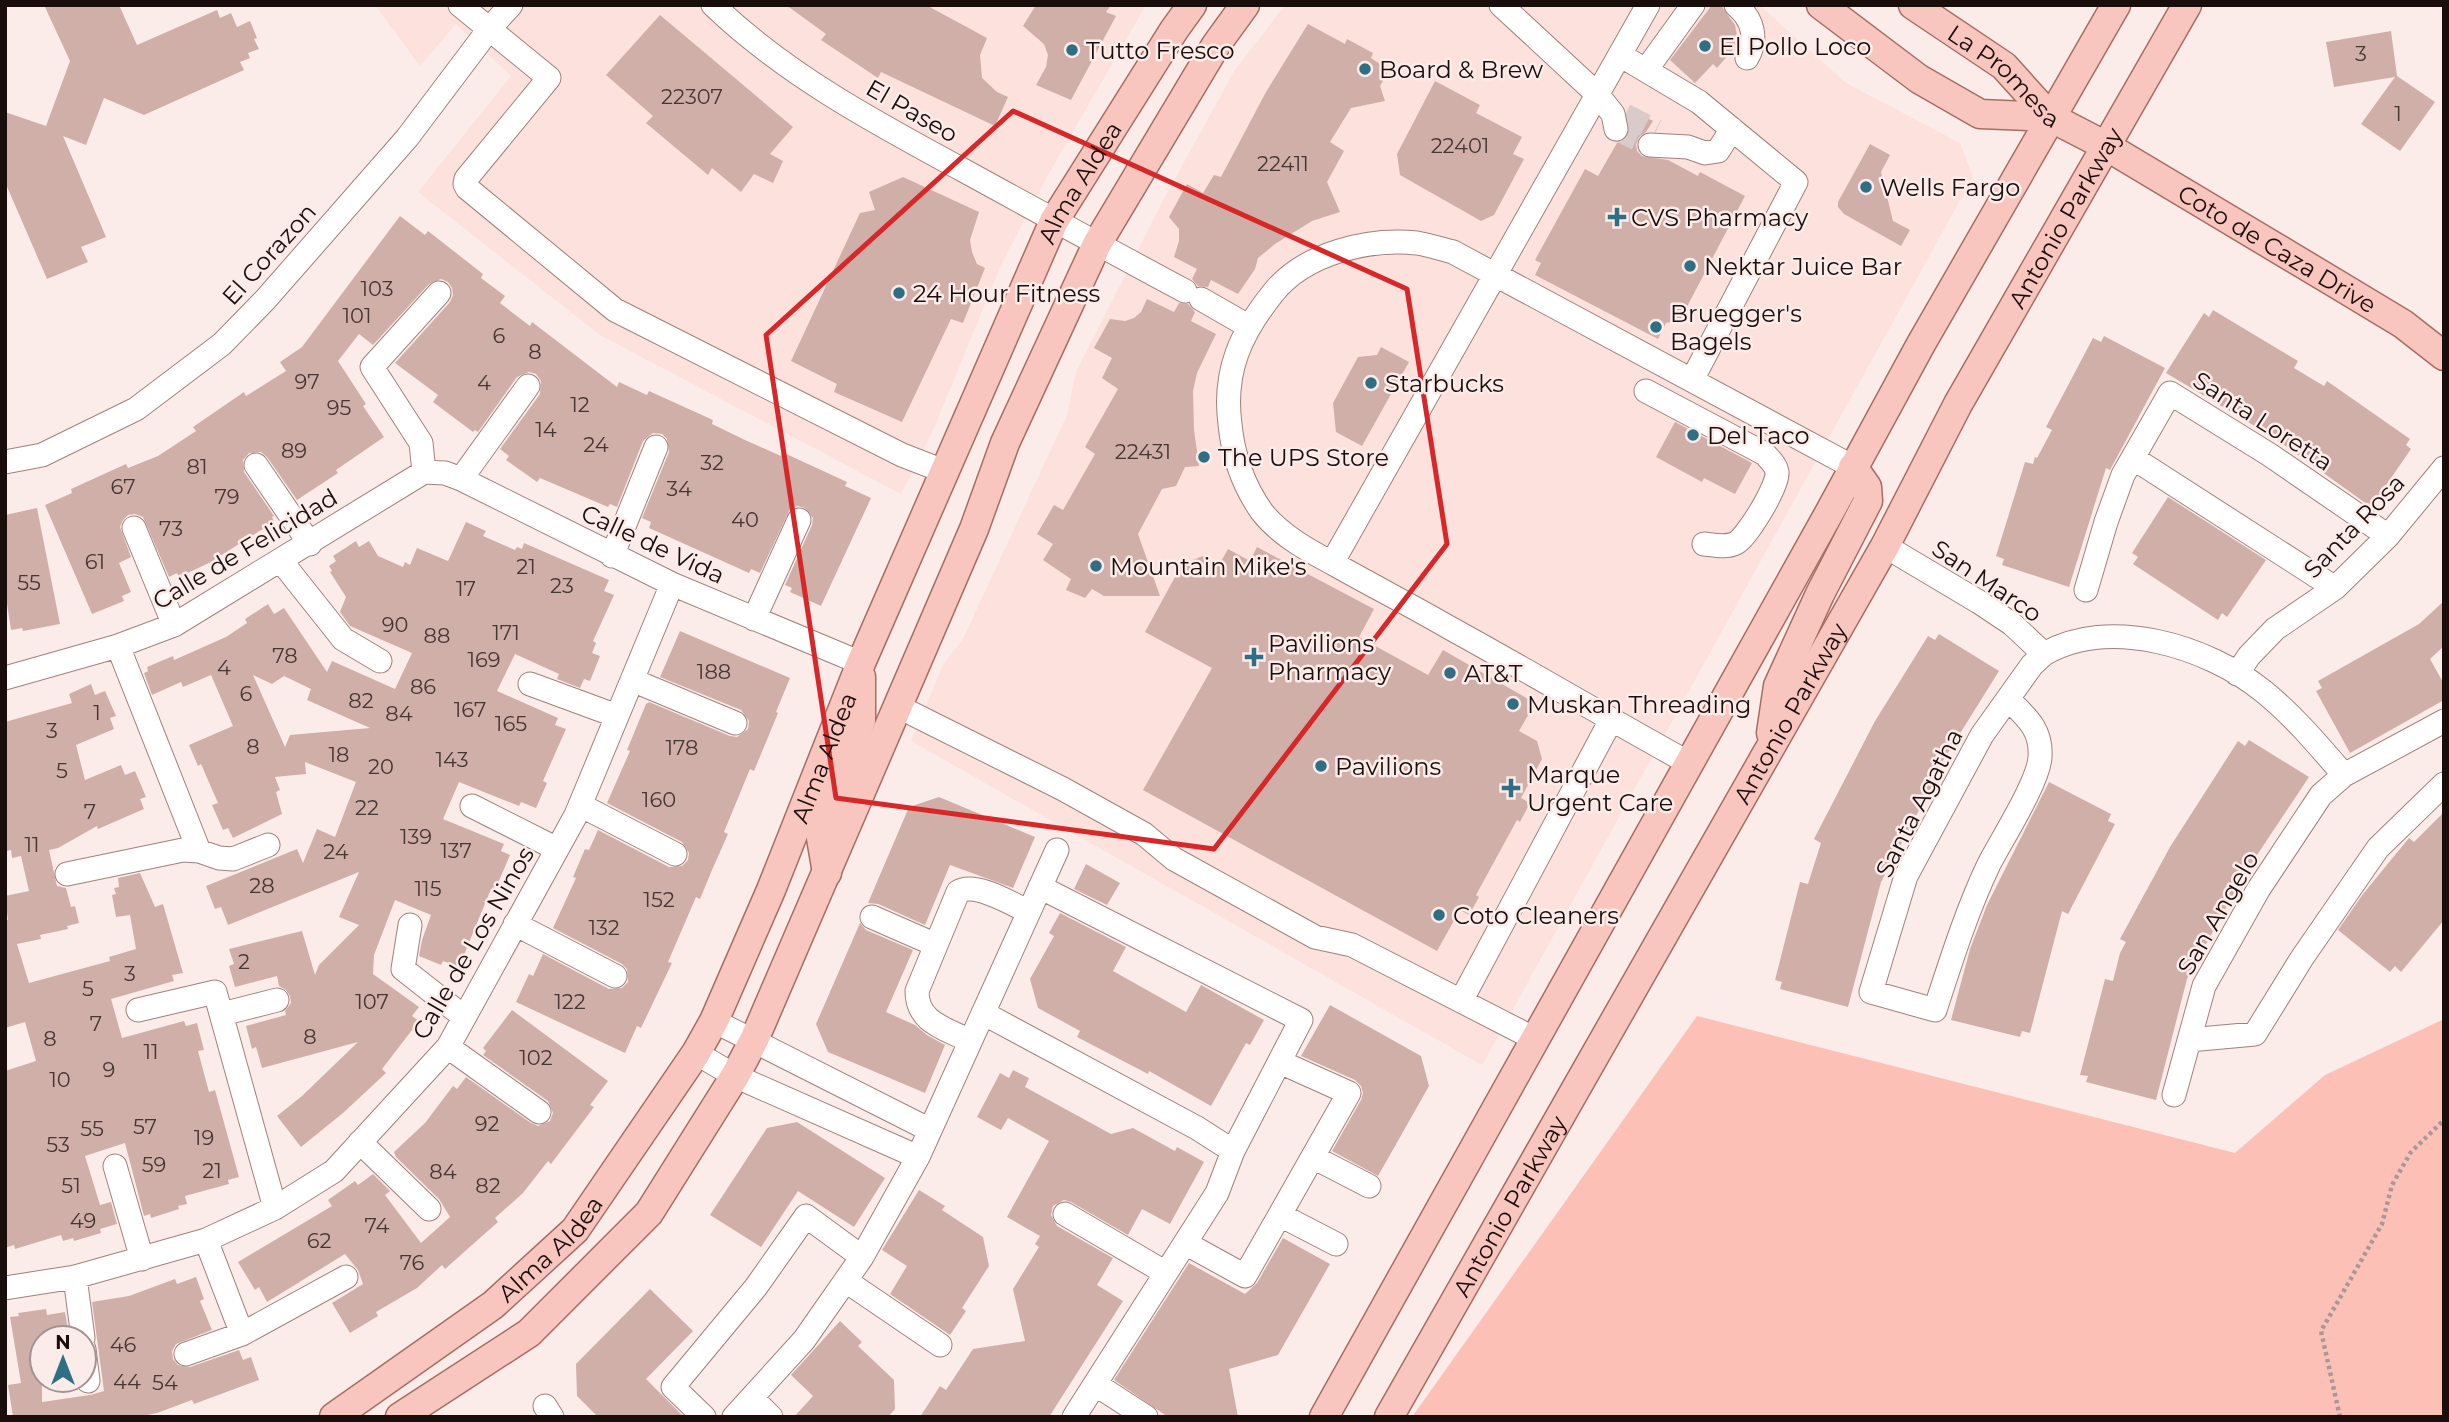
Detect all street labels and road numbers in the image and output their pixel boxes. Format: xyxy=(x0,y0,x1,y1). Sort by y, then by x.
street label: La Promesa xyxy=(1942,18,2064,134)
street label: El Paseo xyxy=(861,73,963,149)
street label: Alma Aldea xyxy=(1031,116,1127,248)
street label: Antonio Parkway xyxy=(2002,122,2128,313)
street label: Coto de Caza Drive xyxy=(2173,178,2382,319)
street label: El Corazon xyxy=(216,197,322,311)
street label: Santa Loretta xyxy=(2188,365,2338,477)
street label: Santa Rosa xyxy=(2297,468,2411,584)
street label: Calle de Felicidad xyxy=(147,482,343,616)
street label: Calle de Vida xyxy=(577,498,729,590)
street label: San Marco xyxy=(1927,534,2047,628)
street label: Antonio Parkway xyxy=(1727,618,1853,809)
street label: Alma Aldea xyxy=(785,688,862,827)
street label: Santa Agatha xyxy=(1869,724,1969,882)
street label: Calle de Los Ninos xyxy=(406,841,540,1045)
street label: San Angelo xyxy=(2171,846,2265,980)
street label: Antonio Parkway xyxy=(1446,1110,1572,1301)
street label: Alma Aldea xyxy=(492,1190,609,1308)

